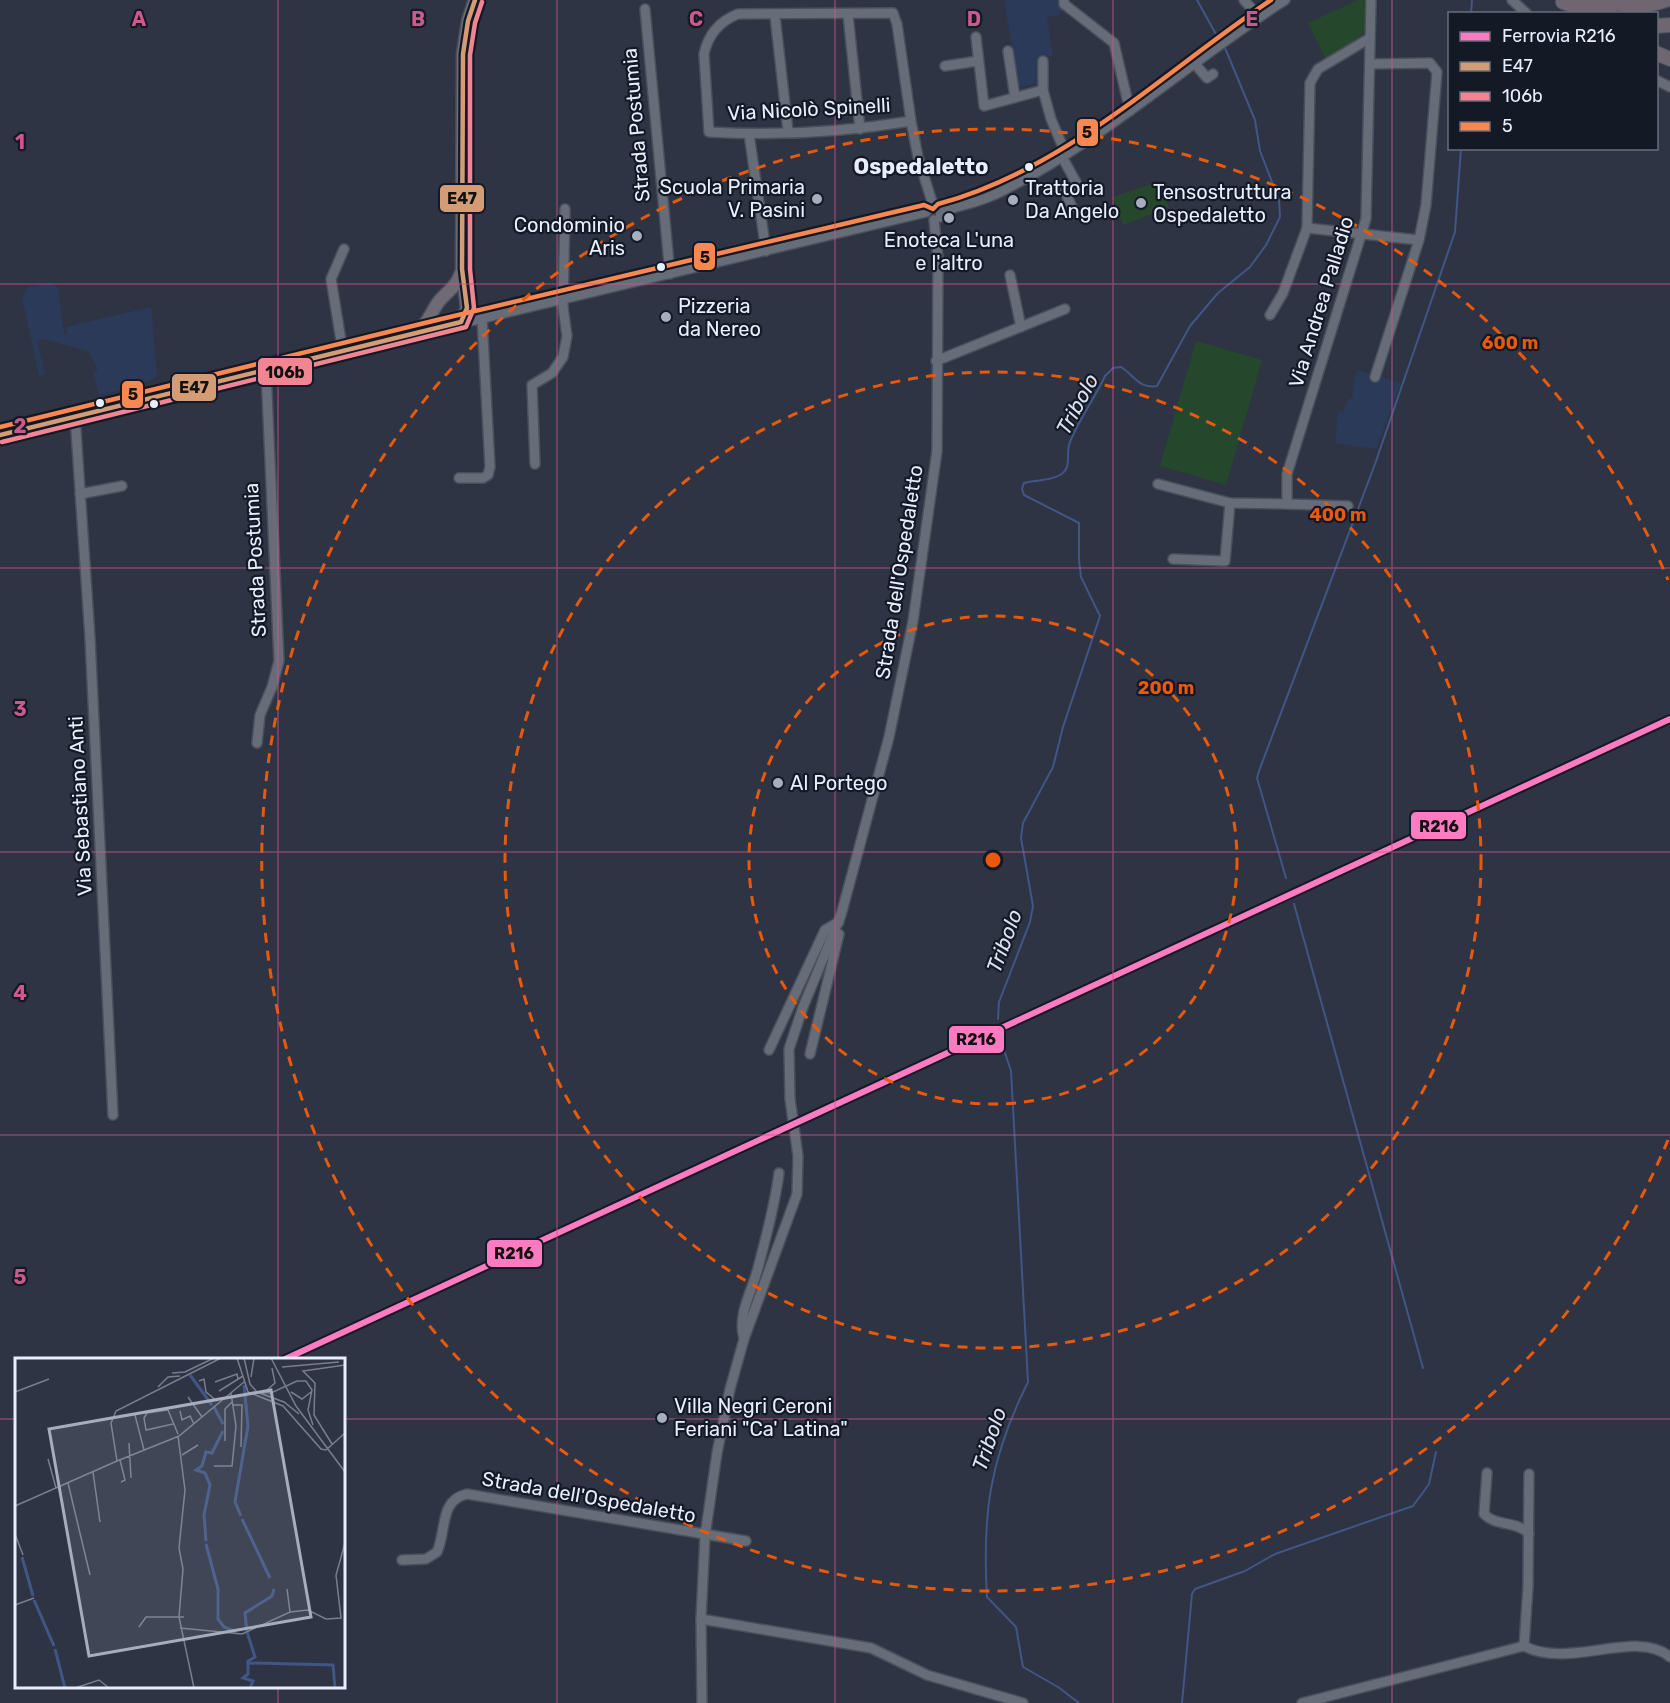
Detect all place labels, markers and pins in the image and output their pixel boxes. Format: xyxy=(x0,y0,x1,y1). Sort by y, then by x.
unlabelled marker xyxy=(1023,161,1035,173)
place label: Scuola Primaria V. Pasini xyxy=(660,175,805,222)
place label: Trattoria Da Angelo xyxy=(1025,176,1119,223)
place label: Tensostruttura Ospedaletto xyxy=(1153,180,1291,227)
marker: Scuola Primaria V. Pasini xyxy=(810,192,824,206)
marker: Trattoria Da Angelo xyxy=(1006,193,1020,207)
marker: Tensostruttura Ospedaletto xyxy=(1134,196,1148,210)
marker: Enoteca L'una e l'altro xyxy=(942,211,956,225)
place label: Condominio Aris xyxy=(514,213,625,260)
place label: Enoteca L'una e l'altro xyxy=(884,228,1014,275)
marker: Condominio Aris xyxy=(630,229,644,243)
unlabelled marker xyxy=(655,261,667,273)
place label: Pizzeria da Nereo xyxy=(678,294,761,341)
marker: Pizzeria da Nereo xyxy=(659,310,673,324)
unlabelled marker xyxy=(94,397,106,409)
unlabelled marker xyxy=(148,398,160,410)
place label: Al Portego xyxy=(790,771,887,795)
marker: Al Portego xyxy=(771,776,785,790)
centre of rings xyxy=(983,850,1003,870)
place label: Villa Negri Ceroni Feriani "Ca' Latina" xyxy=(674,1394,848,1441)
marker: Villa Negri Ceroni Feriani "Ca' Latina" xyxy=(655,1411,669,1425)

